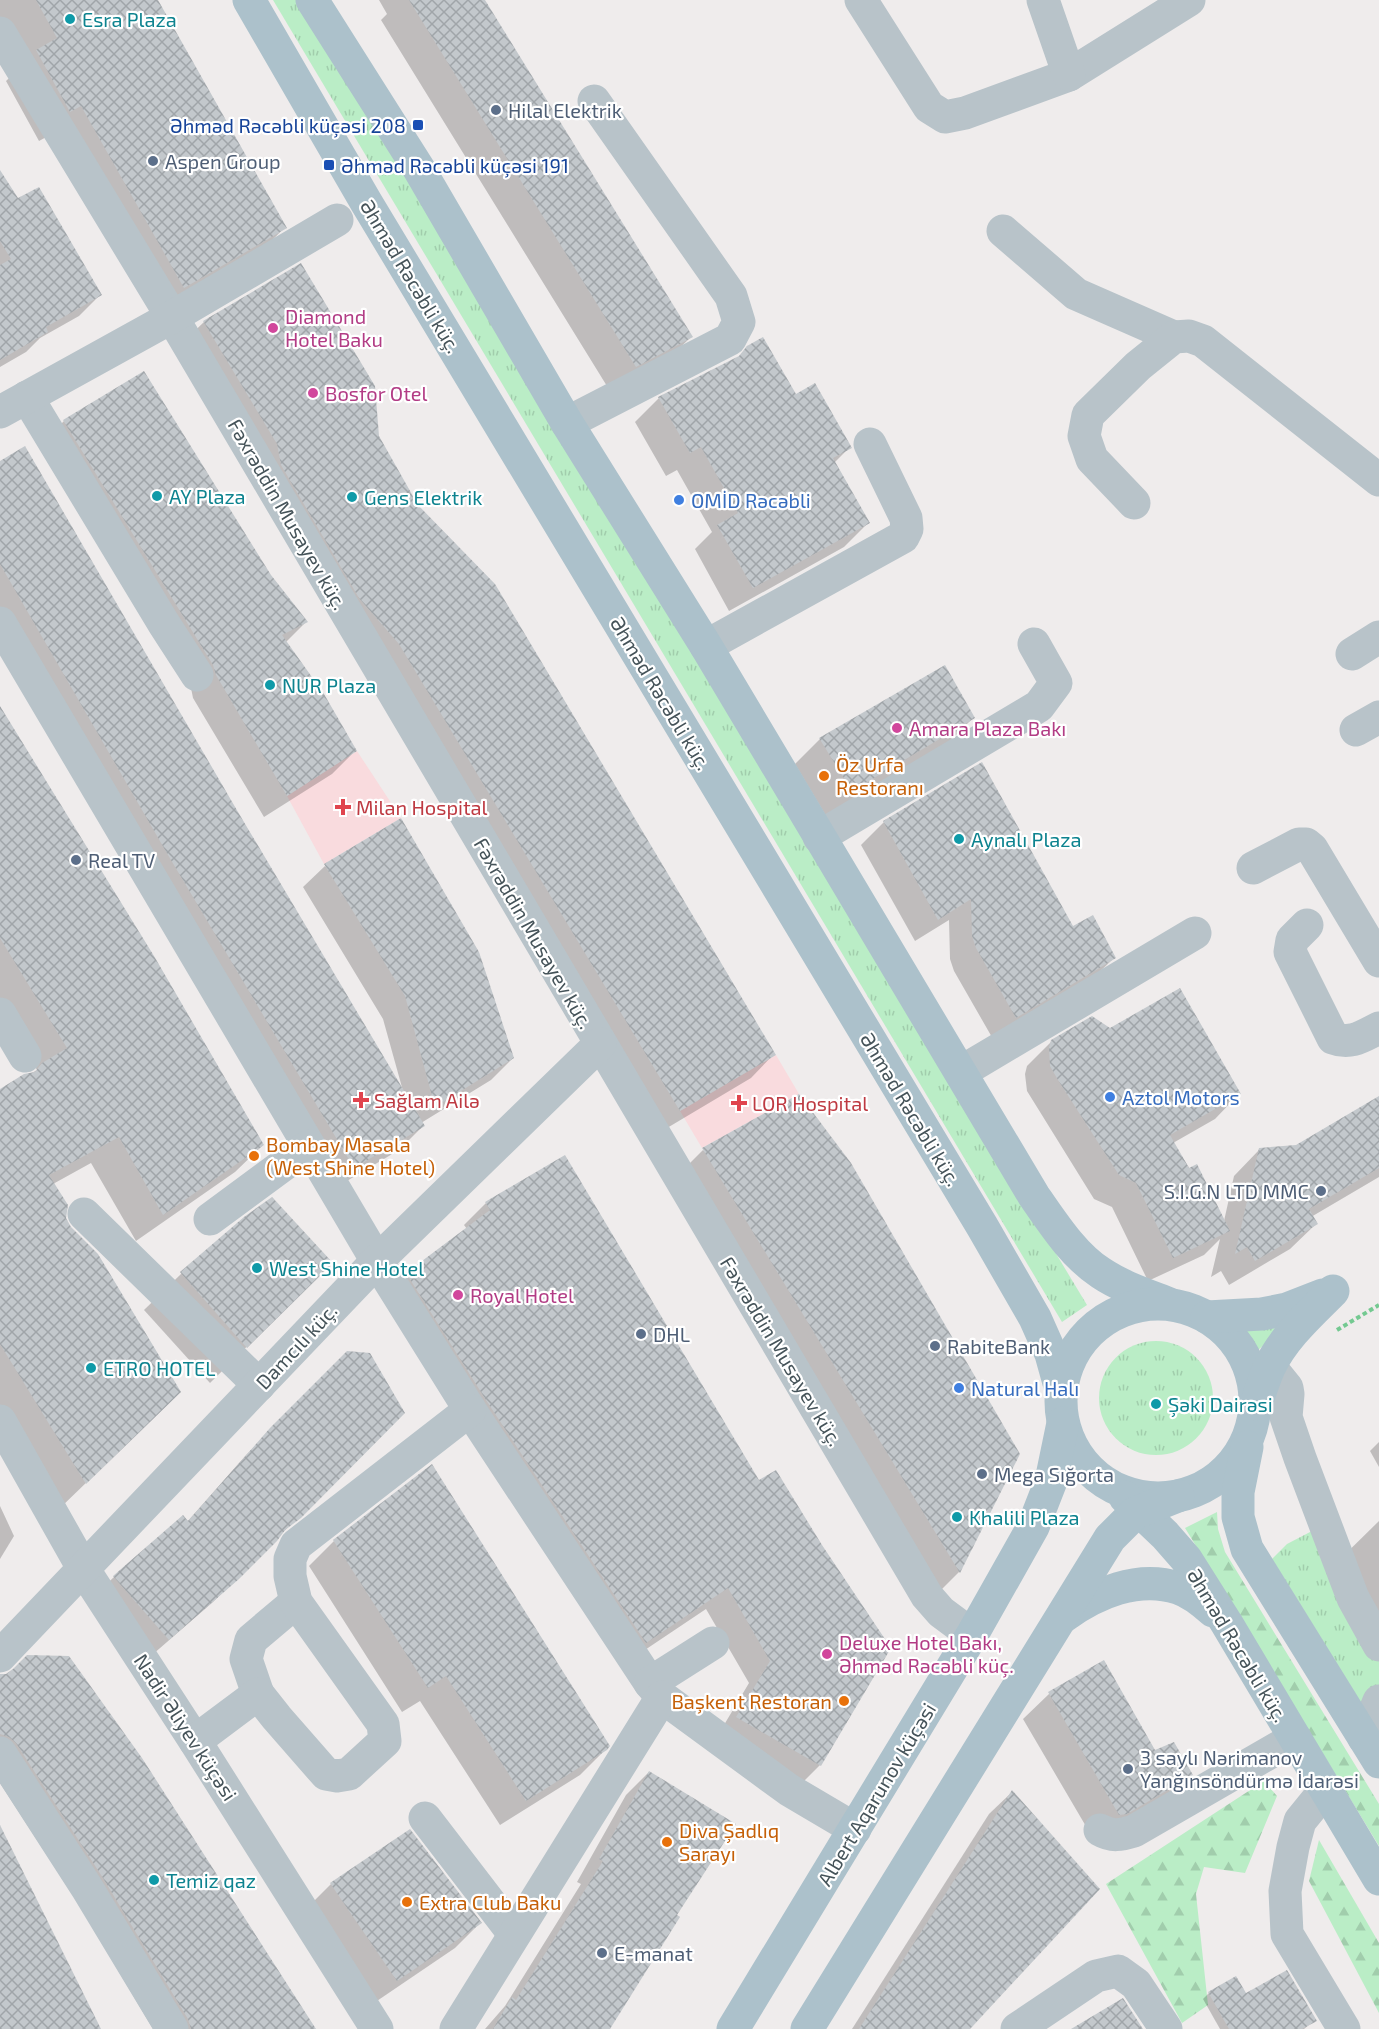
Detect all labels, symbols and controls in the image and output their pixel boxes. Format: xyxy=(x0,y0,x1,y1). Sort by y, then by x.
place label: Esra Plaza xyxy=(82,7,177,31)
marker: Esra Plaza xyxy=(63,12,77,26)
place label: Hilal Elektrik xyxy=(508,98,622,122)
marker: Hilal Elektrik xyxy=(489,103,503,117)
place label: Əhməd Rəcəbli küçəsi 208 xyxy=(170,113,406,138)
marker: Əhməd Rəcəbli küçəsi 208 xyxy=(411,118,425,132)
place label: Aspen Group xyxy=(165,149,281,173)
place label: Əhməd Rəcəbli küçəsi 191 xyxy=(341,153,569,178)
marker: Aspen Group xyxy=(146,154,160,168)
marker: Əhməd Rəcəbli küçəsi 191 xyxy=(322,158,336,172)
street label: Əhməd Rəcəbli küç. xyxy=(355,195,466,358)
place label: Diamond Hotel Baku xyxy=(285,304,383,351)
marker: Diamond Hotel Baku xyxy=(266,321,280,335)
place label: Bosfor Otel xyxy=(325,381,427,405)
marker: Bosfor Otel xyxy=(306,386,320,400)
street label: Fəxrəddin Musayev küç. xyxy=(223,414,353,614)
place label: AY Plaza xyxy=(169,484,246,508)
place label: Gens Elektrik xyxy=(364,485,482,509)
place label: OMİD Rəcəbli xyxy=(691,488,811,512)
marker: AY Plaza xyxy=(150,489,164,503)
marker: Gens Elektrik xyxy=(345,490,359,504)
marker: OMİD Rəcəbli xyxy=(672,493,686,507)
street label: Əhməd Rəcəbli küç. xyxy=(605,612,716,775)
place label: NUR Plaza xyxy=(282,673,376,697)
marker: NUR Plaza xyxy=(263,678,277,692)
place label: Amara Plaza Bakı xyxy=(909,716,1066,740)
marker: Amara Plaza Bakı xyxy=(890,721,904,735)
place label: Öz Urfa Restoranı xyxy=(836,752,924,799)
marker: Öz Urfa Restoranı xyxy=(817,769,831,783)
place label: Milan Hospital xyxy=(356,795,488,819)
marker: Milan Hospital xyxy=(334,798,352,816)
place label: Aynalı Plaza xyxy=(971,827,1082,851)
marker: Aynalı Plaza xyxy=(952,832,966,846)
street label: Fəxrəddin Musayev küç. xyxy=(469,833,599,1033)
place label: Real TV xyxy=(88,848,155,872)
marker: Real TV xyxy=(69,853,83,867)
street label: Əhməd Rəcəbli küç. xyxy=(855,1028,966,1191)
place label: Aztol Motors xyxy=(1122,1085,1240,1109)
place label: Sağlam Ailə xyxy=(374,1088,480,1112)
marker: Aztol Motors xyxy=(1103,1090,1117,1104)
marker: Sağlam Ailə xyxy=(352,1091,370,1109)
place label: LOR Hospital xyxy=(752,1091,868,1115)
marker: LOR Hospital xyxy=(730,1094,748,1112)
place label: Bombay Masala (West Shine Hotel) xyxy=(266,1132,435,1179)
marker: Bombay Masala (West Shine Hotel) xyxy=(247,1149,261,1163)
place label: S.I.G.N LTD MMC xyxy=(1164,1179,1309,1203)
marker: S.I.G.N LTD MMC xyxy=(1314,1184,1328,1198)
street label: Fəxrəddin Musayev küç. xyxy=(715,1252,848,1451)
place label: West Shine Hotel xyxy=(269,1256,424,1280)
marker: West Shine Hotel xyxy=(250,1261,264,1275)
place label: Royal Hotel xyxy=(470,1283,574,1307)
marker: Royal Hotel xyxy=(451,1288,465,1302)
street label: Damcılı küç. xyxy=(250,1298,342,1394)
place label: DHL xyxy=(653,1322,690,1346)
marker: DHL xyxy=(634,1327,648,1341)
place label: RabiteBank xyxy=(947,1334,1050,1358)
marker: RabiteBank xyxy=(928,1339,942,1353)
place label: ETRO HOTEL xyxy=(103,1356,216,1380)
marker: ETRO HOTEL xyxy=(84,1361,98,1375)
place label: Natural Halı xyxy=(971,1376,1079,1400)
marker: Natural Halı xyxy=(952,1381,966,1395)
place label: Şəki Dairəsi xyxy=(1168,1392,1273,1417)
marker: Şəki Dairəsi xyxy=(1149,1397,1163,1411)
place label: Mega Sığorta xyxy=(994,1462,1114,1486)
marker: Mega Sığorta xyxy=(975,1467,989,1481)
place label: Khalili Plaza xyxy=(969,1505,1080,1529)
marker: Khalili Plaza xyxy=(950,1510,964,1524)
street label: Əhməd Rəcəbli küç. xyxy=(1182,1564,1293,1727)
place label: Deluxe Hotel Bakı, Əhməd Rəcəbli küç. xyxy=(839,1630,1014,1678)
marker: Deluxe Hotel Bakı, Əhməd Rəcəbli küç. xyxy=(820,1647,834,1661)
street label: Nadir Əliyev küçəsi xyxy=(129,1649,242,1805)
place label: Başkent Restoran xyxy=(671,1689,832,1714)
marker: Başkent Restoran xyxy=(837,1694,851,1708)
street label: Albert Aqarunov küçəsi xyxy=(812,1698,941,1890)
place label: 3 saylı Nərimanov Yanğınsöndürmə İdarəsi xyxy=(1140,1745,1359,1792)
marker: 3 saylı Nərimanov Yanğınsöndürmə İdarəsi xyxy=(1121,1762,1135,1776)
place label: Diva Şadlıq Sarayı xyxy=(679,1818,779,1865)
marker: Diva Şadlıq Sarayı xyxy=(660,1835,674,1849)
place label: Temiz qaz xyxy=(166,1868,256,1892)
marker: Temiz qaz xyxy=(147,1873,161,1887)
place label: Extra Club Baku xyxy=(419,1890,561,1914)
marker: Extra Club Baku xyxy=(400,1895,414,1909)
place label: E-manat xyxy=(614,1941,693,1965)
marker: E-manat xyxy=(595,1946,609,1960)

